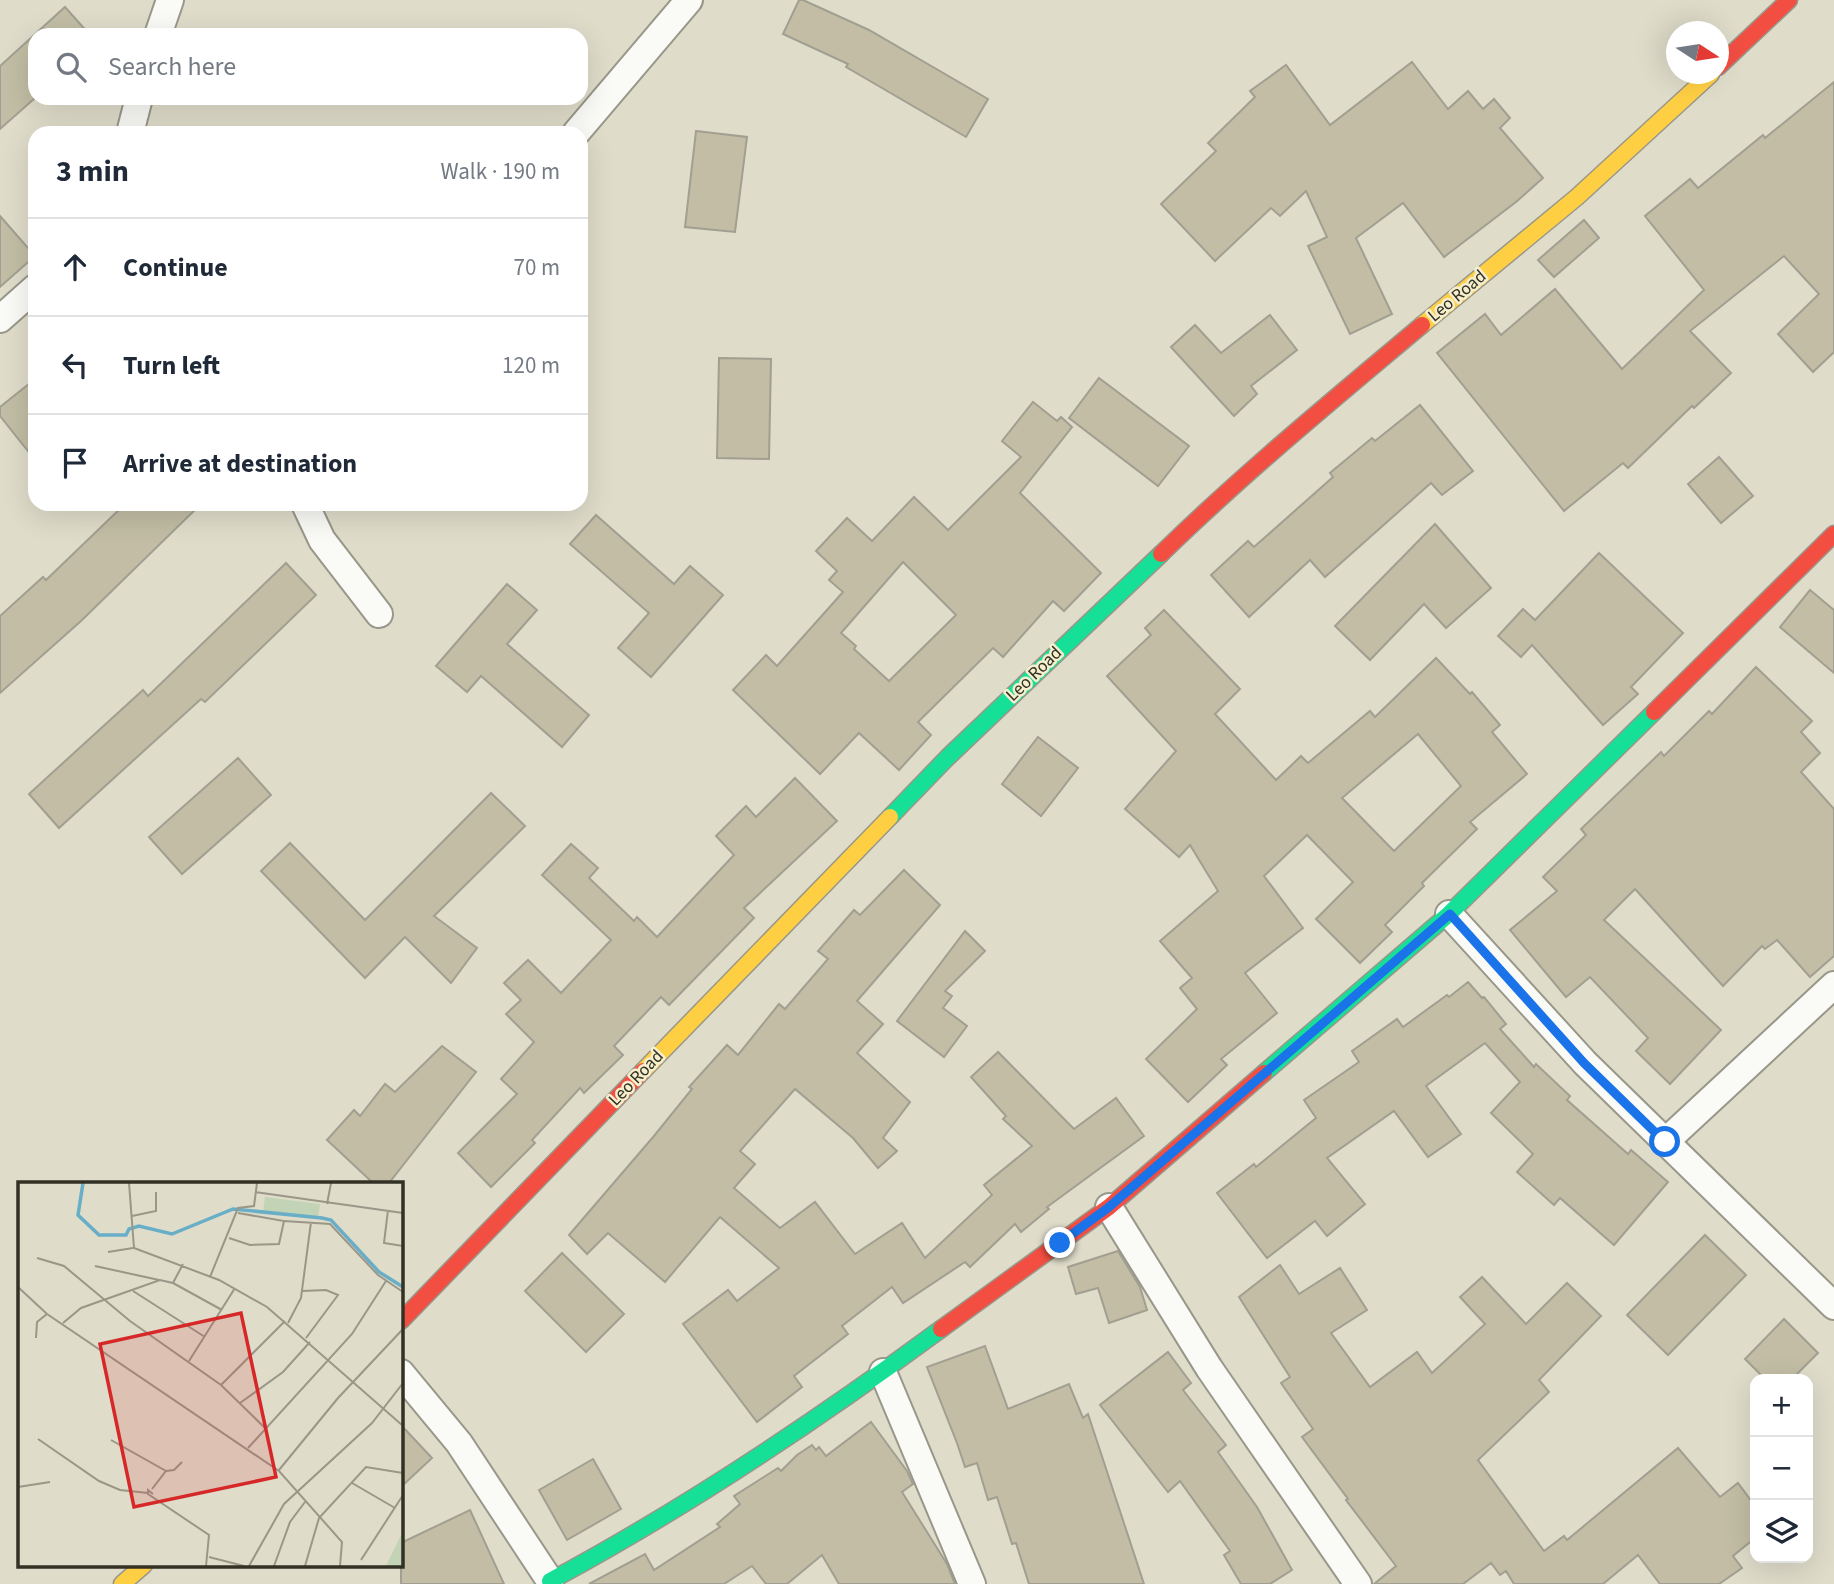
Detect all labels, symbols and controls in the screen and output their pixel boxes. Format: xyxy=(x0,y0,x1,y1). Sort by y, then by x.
north arrow xyxy=(1666,21,1729,84)
search box xyxy=(28,28,588,105)
icon: search xyxy=(52,48,90,86)
text: Search here xyxy=(108,48,236,85)
text: 3 min xyxy=(56,150,129,193)
text: Walk · 190 m xyxy=(441,155,560,188)
icon: ahead xyxy=(56,248,94,286)
text: Continue xyxy=(123,249,228,286)
text: 70 m xyxy=(513,251,560,284)
street label: Leo Road xyxy=(1422,264,1492,328)
icon: left xyxy=(56,346,94,384)
text: Turn left xyxy=(123,347,220,384)
text: 120 m xyxy=(502,349,560,382)
icon: arrive xyxy=(56,444,94,482)
text: Arrive at destination xyxy=(123,445,357,482)
street label: Leo Road xyxy=(1000,641,1068,707)
street label: Leo Road xyxy=(603,1044,669,1112)
route start xyxy=(1649,1126,1680,1157)
inset map xyxy=(18,1182,402,1566)
route end xyxy=(1044,1227,1075,1258)
map controls xyxy=(1750,1374,1813,1563)
button: + xyxy=(1750,1374,1813,1437)
button: − xyxy=(1750,1437,1813,1500)
button: layers xyxy=(1750,1500,1813,1563)

